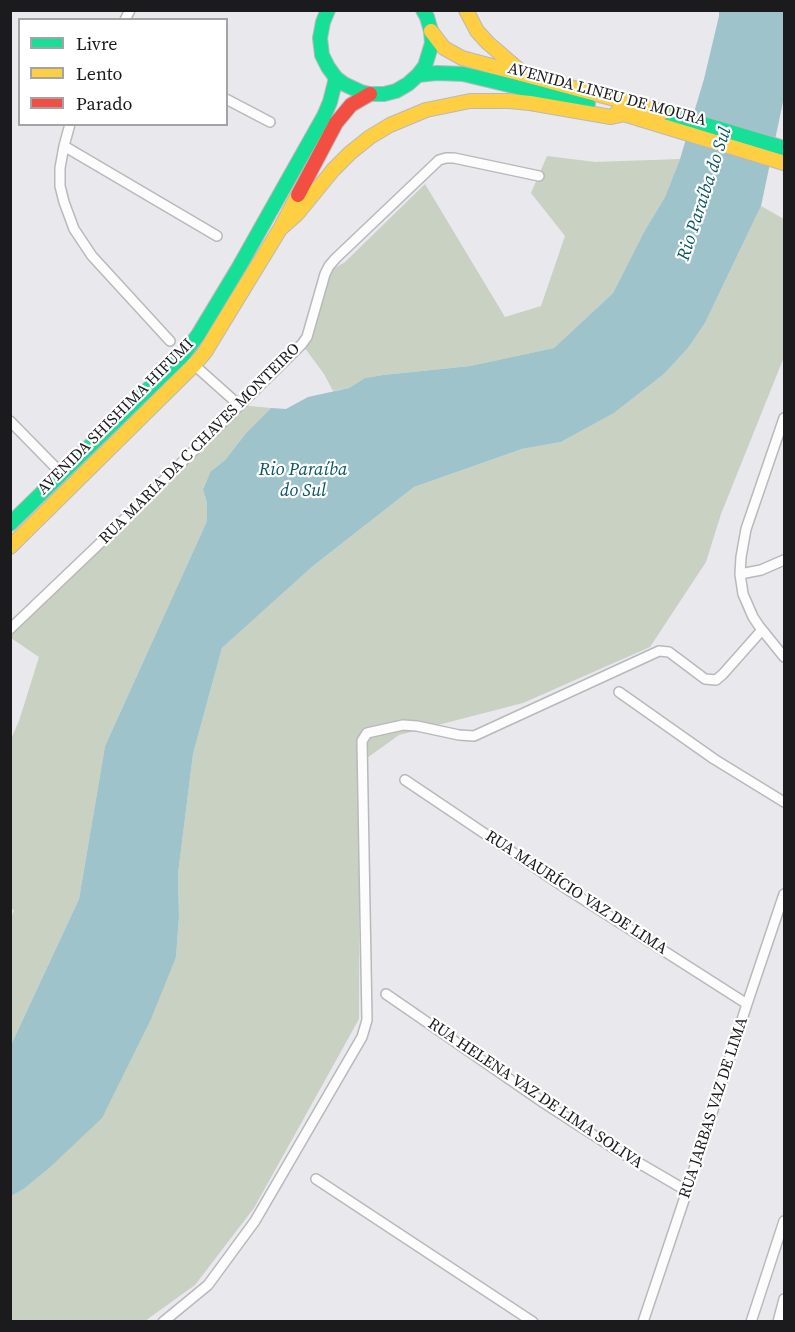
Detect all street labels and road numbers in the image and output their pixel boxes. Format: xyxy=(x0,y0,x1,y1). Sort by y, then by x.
street label: AVENIDA LINEU DE MOURA xyxy=(506,59,708,131)
street label: AVENIDA SHISHIMA HIFUMI xyxy=(34,335,198,499)
street label: RUA MARIA DA C CHAVES MONTEIRO xyxy=(96,340,304,548)
street label: RUA MAURÍCIO VAZ DE LIMA xyxy=(481,827,671,959)
street label: RUA HELENA VAZ DE LIMA SOLIVA xyxy=(424,1015,646,1173)
street label: RUA JARBAS VAZ DE LIMA xyxy=(676,1015,752,1201)

